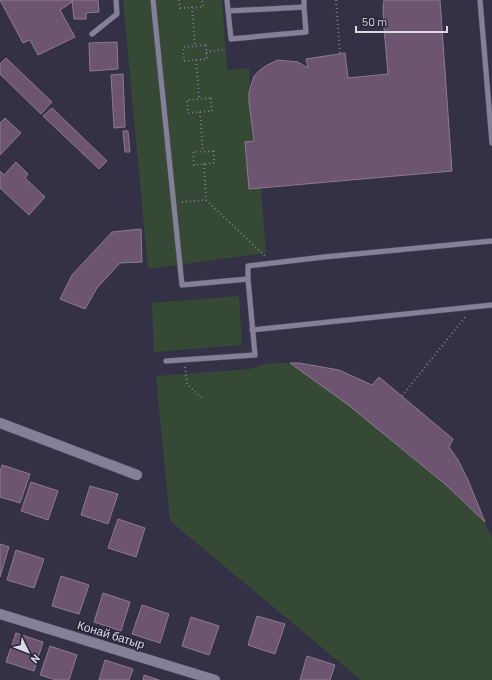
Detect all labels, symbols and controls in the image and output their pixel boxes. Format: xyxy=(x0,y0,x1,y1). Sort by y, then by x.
scale bar xyxy=(356,8,447,34)
text: 50 m xyxy=(362,14,387,28)
street label: Конай батыр xyxy=(76,617,147,652)
north arrow xyxy=(8,632,48,672)
text: N xyxy=(28,652,43,666)

